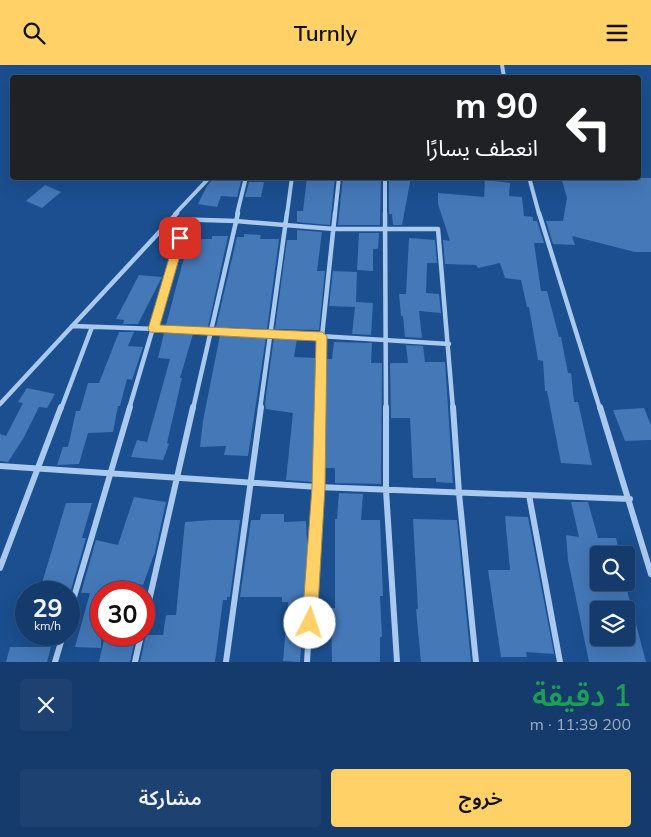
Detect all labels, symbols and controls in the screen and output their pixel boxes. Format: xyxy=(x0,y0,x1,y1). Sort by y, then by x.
icon: search xyxy=(20,19,48,47)
text: Turnly xyxy=(294,19,357,47)
icon: menu xyxy=(603,19,631,47)
text: 90 m xyxy=(455,83,538,127)
icon: left xyxy=(556,95,621,160)
text: انعطف يسارًا xyxy=(425,134,538,162)
pin xyxy=(159,217,201,259)
icon: arrive xyxy=(166,224,194,252)
map controls xyxy=(590,546,635,646)
button: search xyxy=(590,546,635,591)
speed limit sign: 30 xyxy=(90,581,155,646)
text: 29 xyxy=(32,592,63,623)
position arrow xyxy=(283,596,335,648)
button: layers xyxy=(590,601,635,646)
text: km/h xyxy=(34,618,61,633)
text: 1 دقيقة xyxy=(532,676,631,714)
button: close xyxy=(20,679,72,731)
text: 200 m · 11:39 xyxy=(530,714,631,734)
button: مشاركة xyxy=(20,769,321,827)
button: خروج xyxy=(331,769,631,827)

